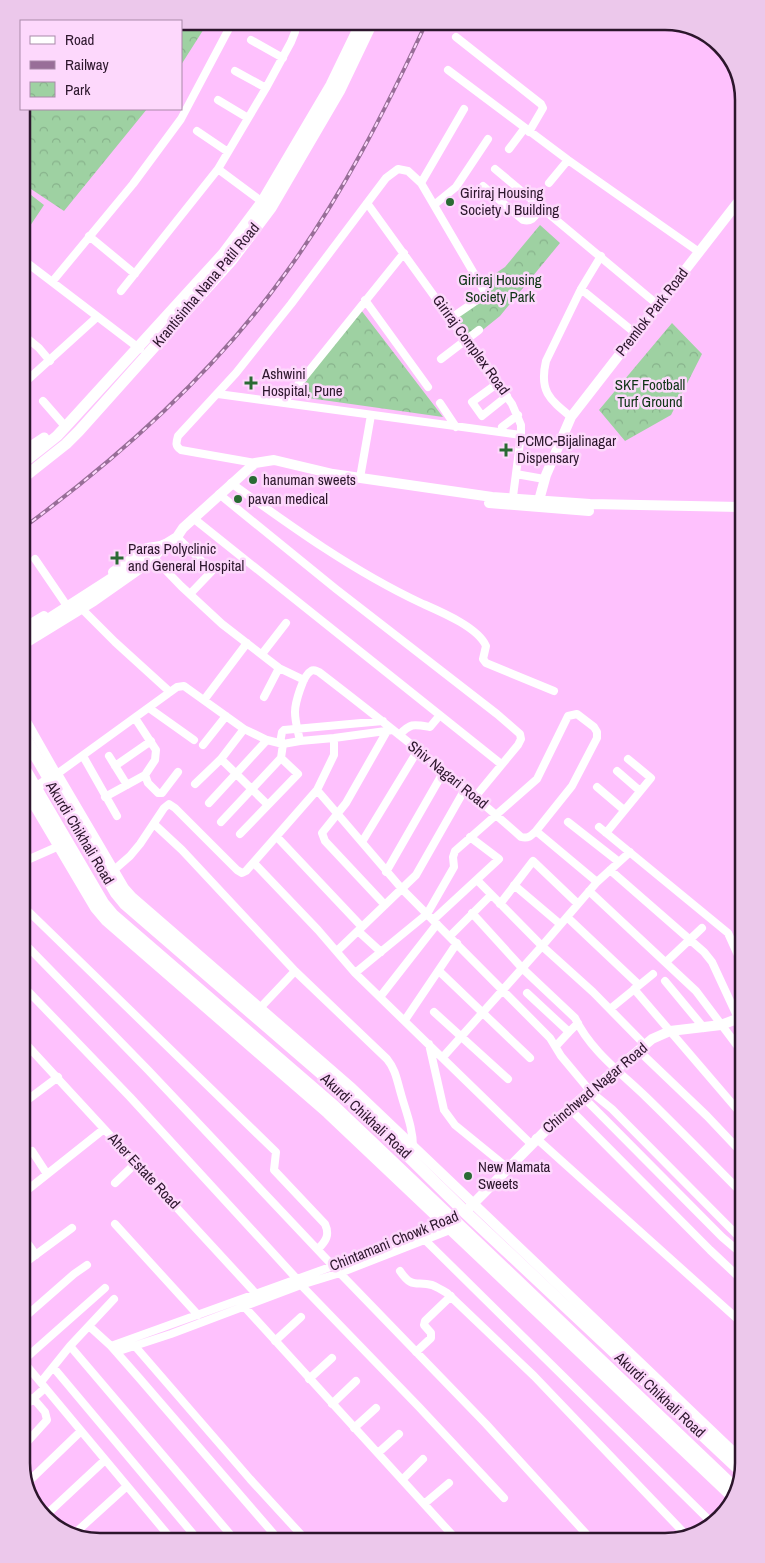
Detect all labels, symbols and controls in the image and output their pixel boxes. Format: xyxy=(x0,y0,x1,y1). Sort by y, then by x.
legend xyxy=(20,20,182,110)
text: Road xyxy=(65,29,94,50)
text: Railway xyxy=(65,54,110,75)
text: Park xyxy=(65,79,91,100)
place label: Giriraj Housing Society J Building xyxy=(460,182,559,220)
marker: Giriraj Housing Society J Building xyxy=(444,196,456,208)
street label: Krantisinha Nana Patil Road xyxy=(147,218,264,351)
street label: Premlok Park Road xyxy=(611,263,693,360)
park label: Giriraj Housing Society Park xyxy=(458,269,542,307)
street label: Giriraj Complex Road xyxy=(428,290,515,399)
place label: Ashwini Hospital, Pune xyxy=(261,363,343,401)
park label: SKF Football Turf Ground xyxy=(615,374,685,412)
marker: Ashwini Hospital, Pune xyxy=(244,376,258,390)
place label: PCMC-Bijalinagar Dispensary xyxy=(517,430,616,468)
marker: PCMC-Bijalinagar Dispensary xyxy=(499,443,513,457)
place label: hanuman sweets xyxy=(263,469,356,490)
marker: hanuman sweets xyxy=(247,474,259,486)
place label: pavan medical xyxy=(248,488,328,509)
marker: pavan medical xyxy=(232,493,244,505)
place label: Paras Polyclinic and General Hospital xyxy=(128,538,244,576)
marker: Paras Polyclinic and General Hospital xyxy=(110,551,124,565)
street label: Shiv Nagari Road xyxy=(404,736,493,814)
street label: Akurdi Chikhali Road xyxy=(41,776,120,888)
street label: Chinchwad Nagar Road xyxy=(538,1037,652,1138)
street label: Akurdi Chikhali Road xyxy=(316,1067,416,1163)
street label: Aher Estate Road xyxy=(103,1127,185,1213)
place label: New Mamata Sweets xyxy=(478,1156,551,1194)
marker: New Mamata Sweets xyxy=(462,1170,474,1182)
street label: Chintamani Chowk Road xyxy=(326,1205,461,1276)
street label: Akurdi Chikhali Road xyxy=(610,1346,710,1442)

